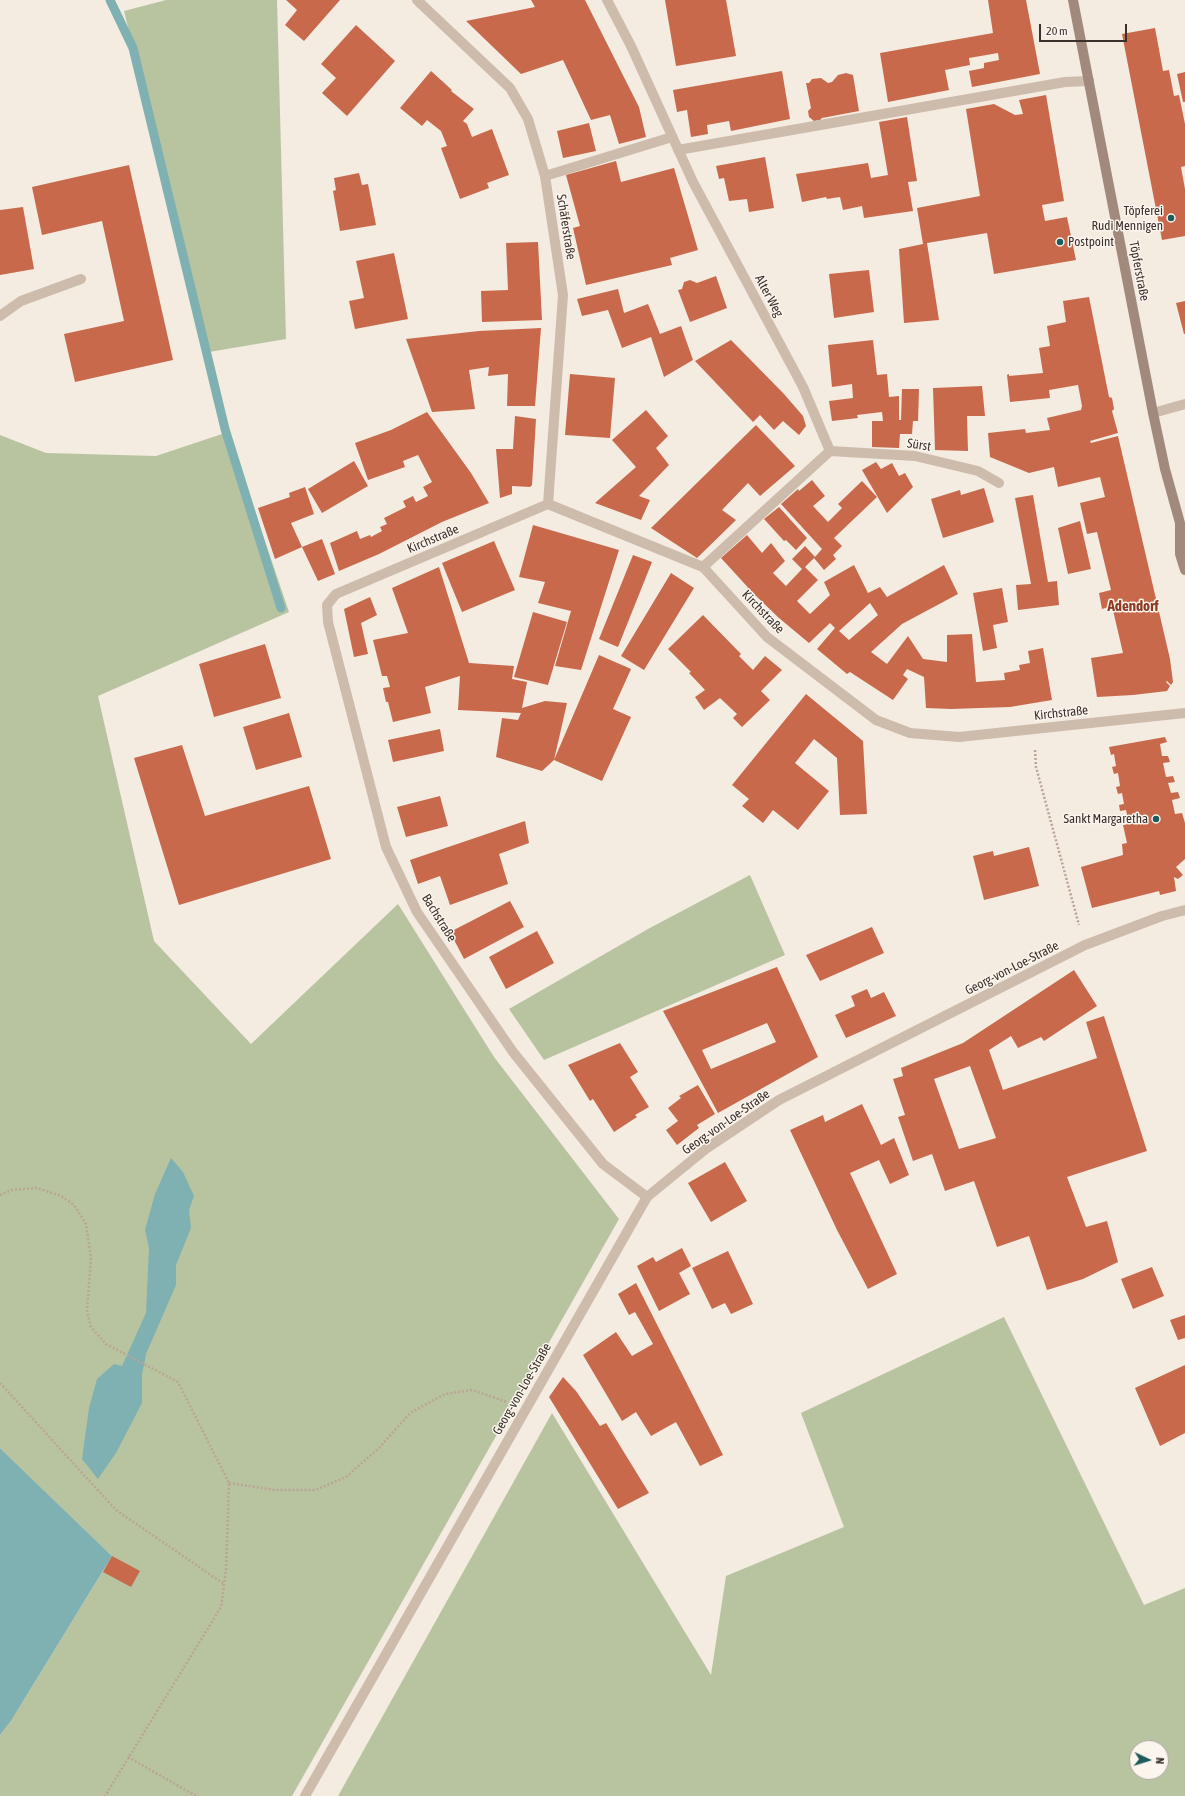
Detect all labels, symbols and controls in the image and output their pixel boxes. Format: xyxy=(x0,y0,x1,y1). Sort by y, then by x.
scale bar xyxy=(1041,16,1129,42)
text: 20 m xyxy=(1046,24,1068,38)
street label: Schäferstraße xyxy=(553,193,579,261)
place label: Töpferei Rudi Mennigen xyxy=(1092,203,1163,234)
marker: Töpferei Rudi Mennigen xyxy=(1166,213,1176,223)
place label: Postpoint xyxy=(1068,234,1114,250)
marker: Postpoint xyxy=(1055,237,1065,247)
street label: Töpferstraße xyxy=(1126,240,1152,302)
street label: Alter Weg xyxy=(751,272,787,320)
street label: Sürst xyxy=(906,435,932,455)
street label: Kirchstraße xyxy=(405,521,461,557)
street label: Kirchstraße xyxy=(739,587,787,637)
district label: Adendorf xyxy=(1107,597,1159,615)
street label: Kirchstraße xyxy=(1033,702,1089,724)
place label: Sankt Margaretha xyxy=(1064,811,1148,827)
marker: Sankt Margaretha xyxy=(1151,814,1161,824)
street label: Bachstraße xyxy=(418,891,460,945)
street label: Georg-von-Loe-Straße xyxy=(963,938,1061,998)
street label: Georg-von-Loe-Straße xyxy=(679,1086,773,1158)
street label: Georg-von-Loe-Straße xyxy=(489,1340,555,1438)
north arrow xyxy=(1129,1740,1169,1780)
text: N xyxy=(1154,1757,1166,1764)

